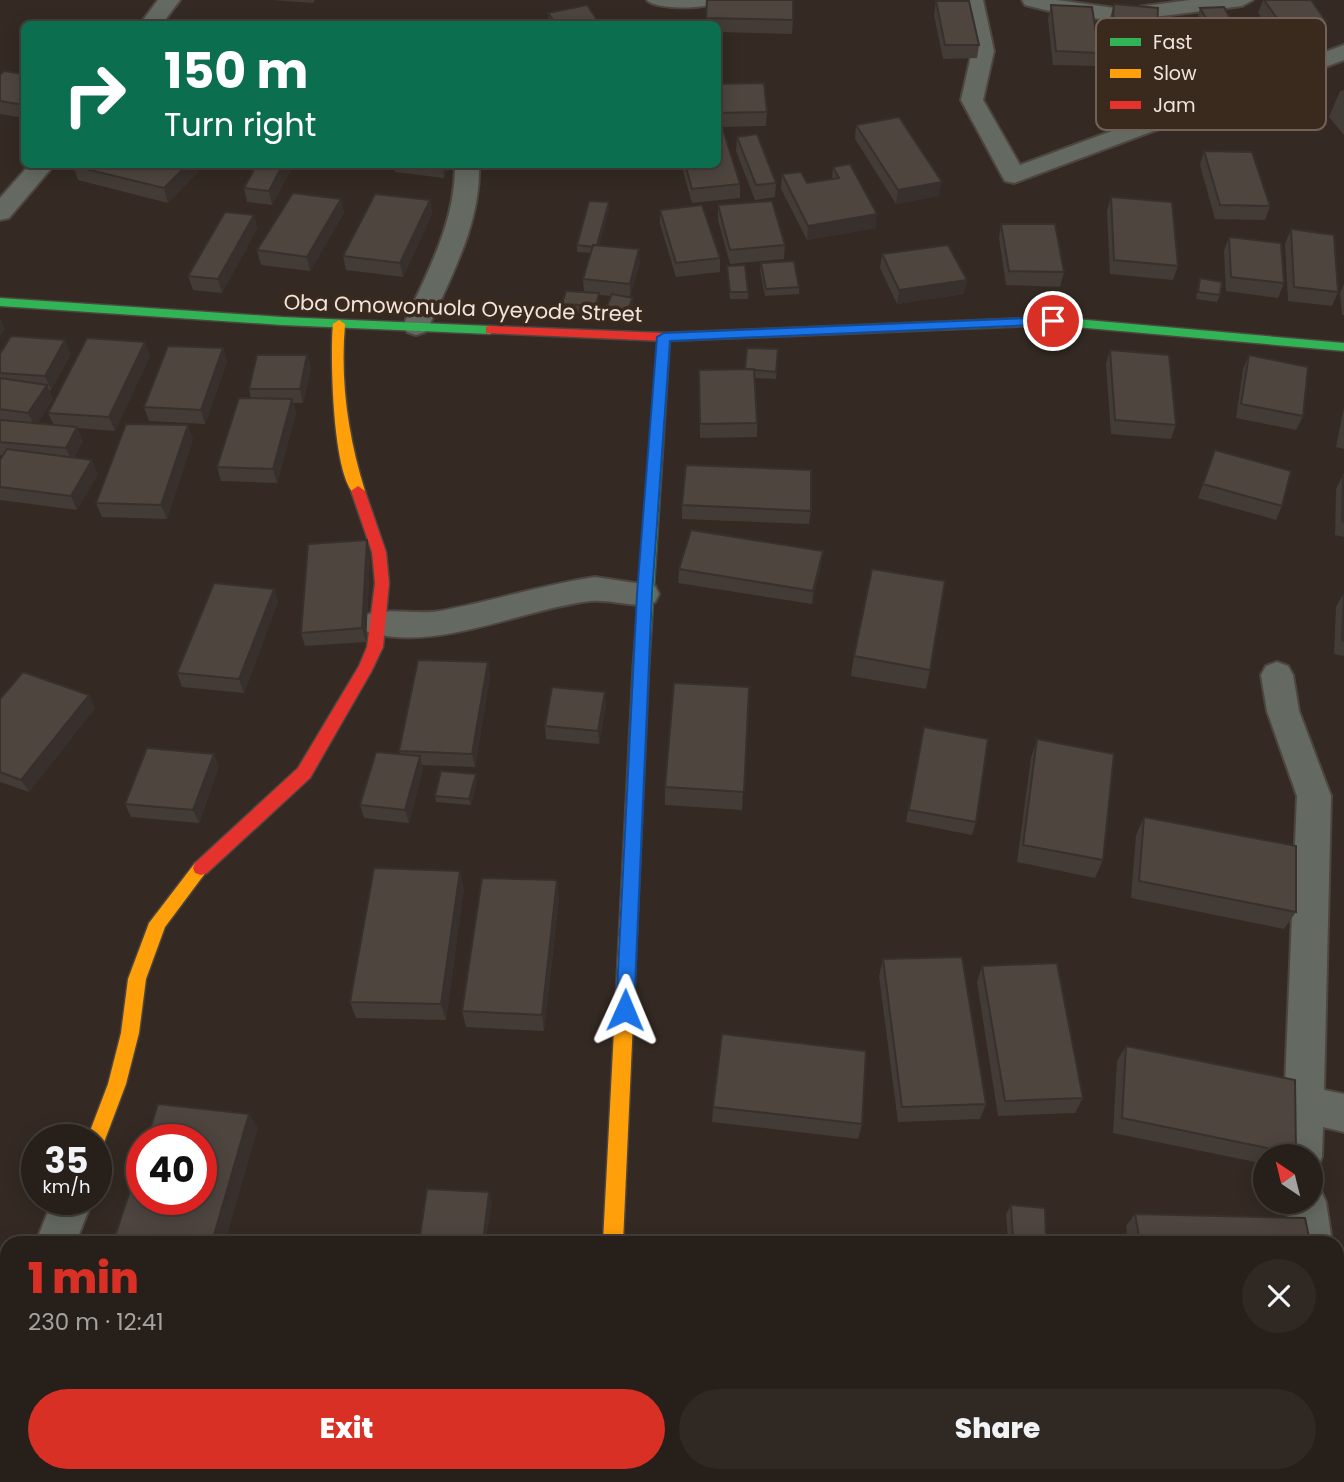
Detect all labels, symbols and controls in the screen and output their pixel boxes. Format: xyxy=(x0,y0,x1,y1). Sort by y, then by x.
legend xyxy=(1096,18,1326,130)
text: Fast xyxy=(1153,29,1192,56)
text: 150 m xyxy=(164,37,309,105)
icon: right xyxy=(49,49,140,140)
text: Slow xyxy=(1153,60,1197,87)
text: Jam xyxy=(1153,92,1195,119)
text: Turn right xyxy=(164,102,316,147)
street label: Oba Omowonuola Oyeyode Street xyxy=(283,287,643,329)
pin xyxy=(1023,291,1083,351)
icon: arrive xyxy=(1034,302,1072,340)
position arrow xyxy=(588,973,662,1047)
speed limit sign: 40 xyxy=(126,1124,217,1215)
text: 35 xyxy=(45,1136,88,1185)
north arrow xyxy=(1253,1144,1323,1214)
map controls xyxy=(1253,1144,1323,1214)
text: km/h xyxy=(43,1174,90,1199)
text: 1 min xyxy=(28,1249,139,1308)
button: close xyxy=(1242,1259,1316,1333)
text: 230 m · 12:41 xyxy=(28,1306,164,1338)
button: Exit xyxy=(28,1389,665,1469)
button: Share xyxy=(679,1389,1316,1469)

